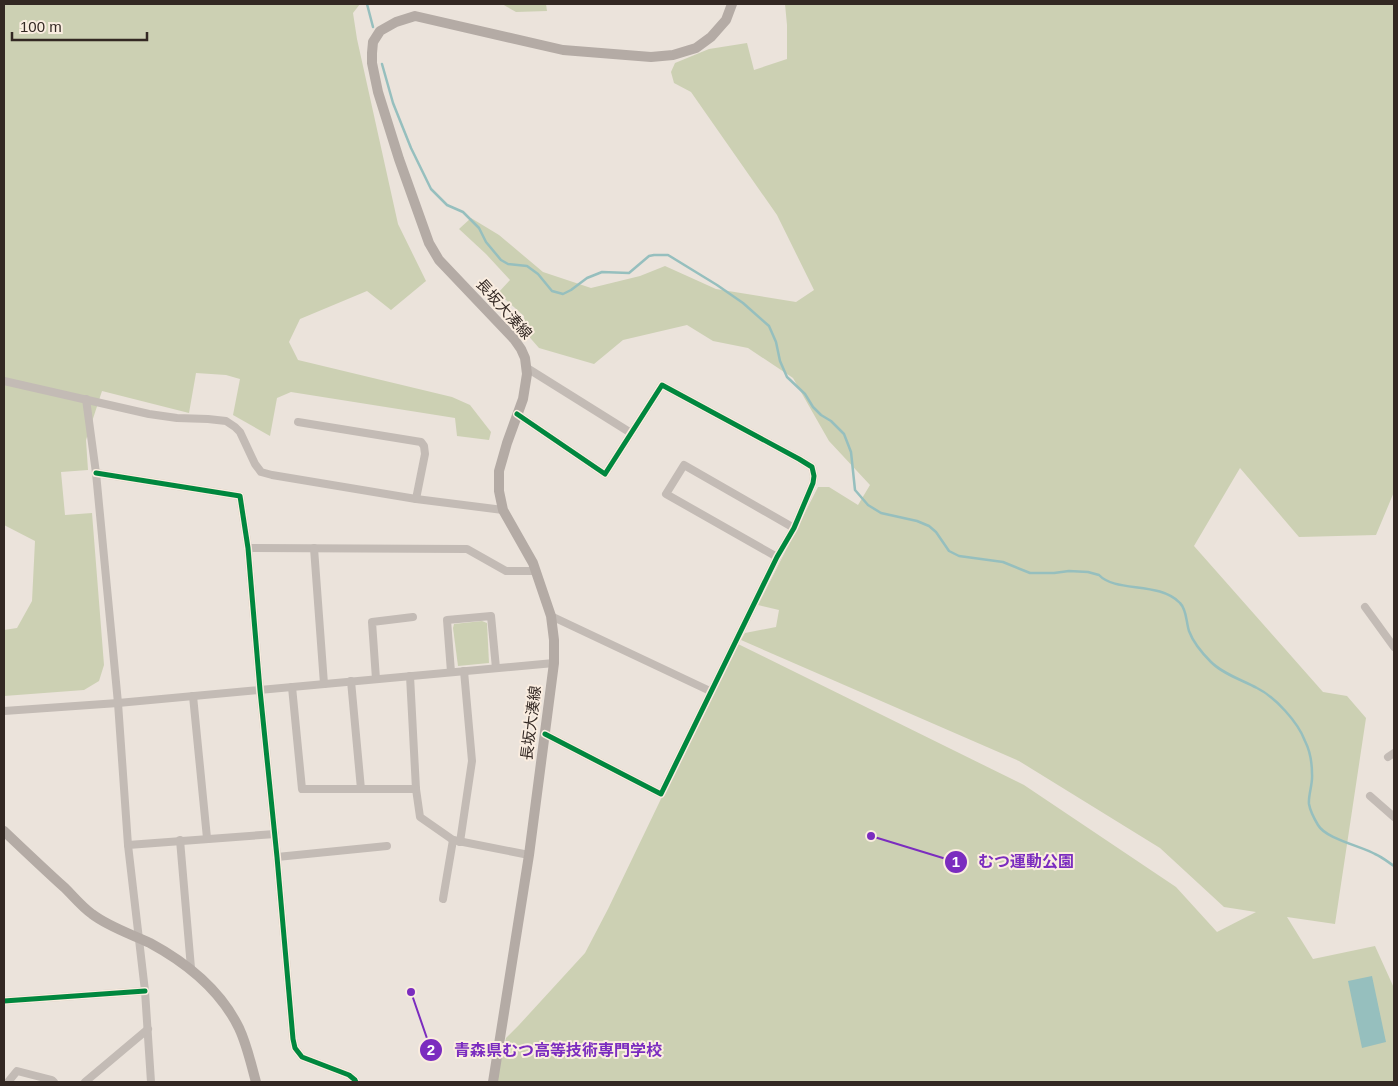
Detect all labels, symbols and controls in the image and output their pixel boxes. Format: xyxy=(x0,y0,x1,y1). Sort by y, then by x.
scale bar xyxy=(12,10,148,42)
text: 100 m xyxy=(20,18,62,35)
street label: 長坂大湊線 xyxy=(473,275,536,342)
street label: 長坂大湊線 xyxy=(517,685,544,761)
callout: むつ運動公園 xyxy=(943,846,1084,877)
text: 1 xyxy=(952,853,960,870)
text: むつ運動公園 xyxy=(978,853,1074,870)
callout: 青森県むつ高等技術専門学校 xyxy=(419,1035,672,1066)
text: 2 xyxy=(427,1041,435,1058)
text: 青森県むつ高等技術専門学校 xyxy=(454,1041,662,1059)

